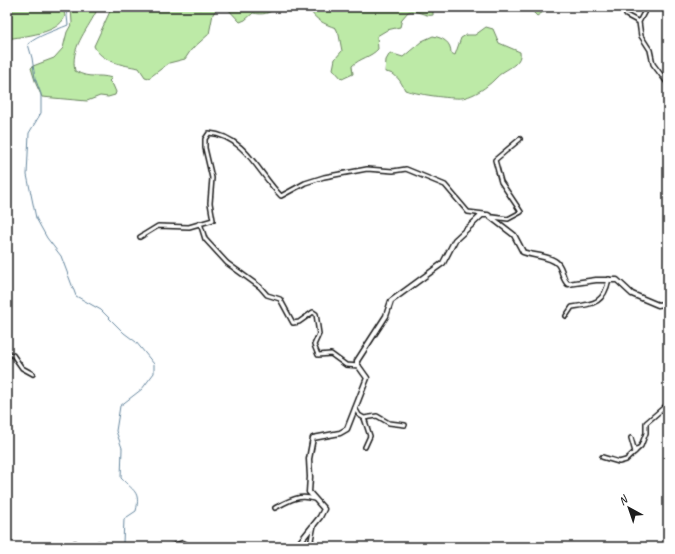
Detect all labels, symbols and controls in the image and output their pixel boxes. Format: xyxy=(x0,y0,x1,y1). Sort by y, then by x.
north arrow xyxy=(609,488,649,528)
text: N xyxy=(615,491,631,508)

